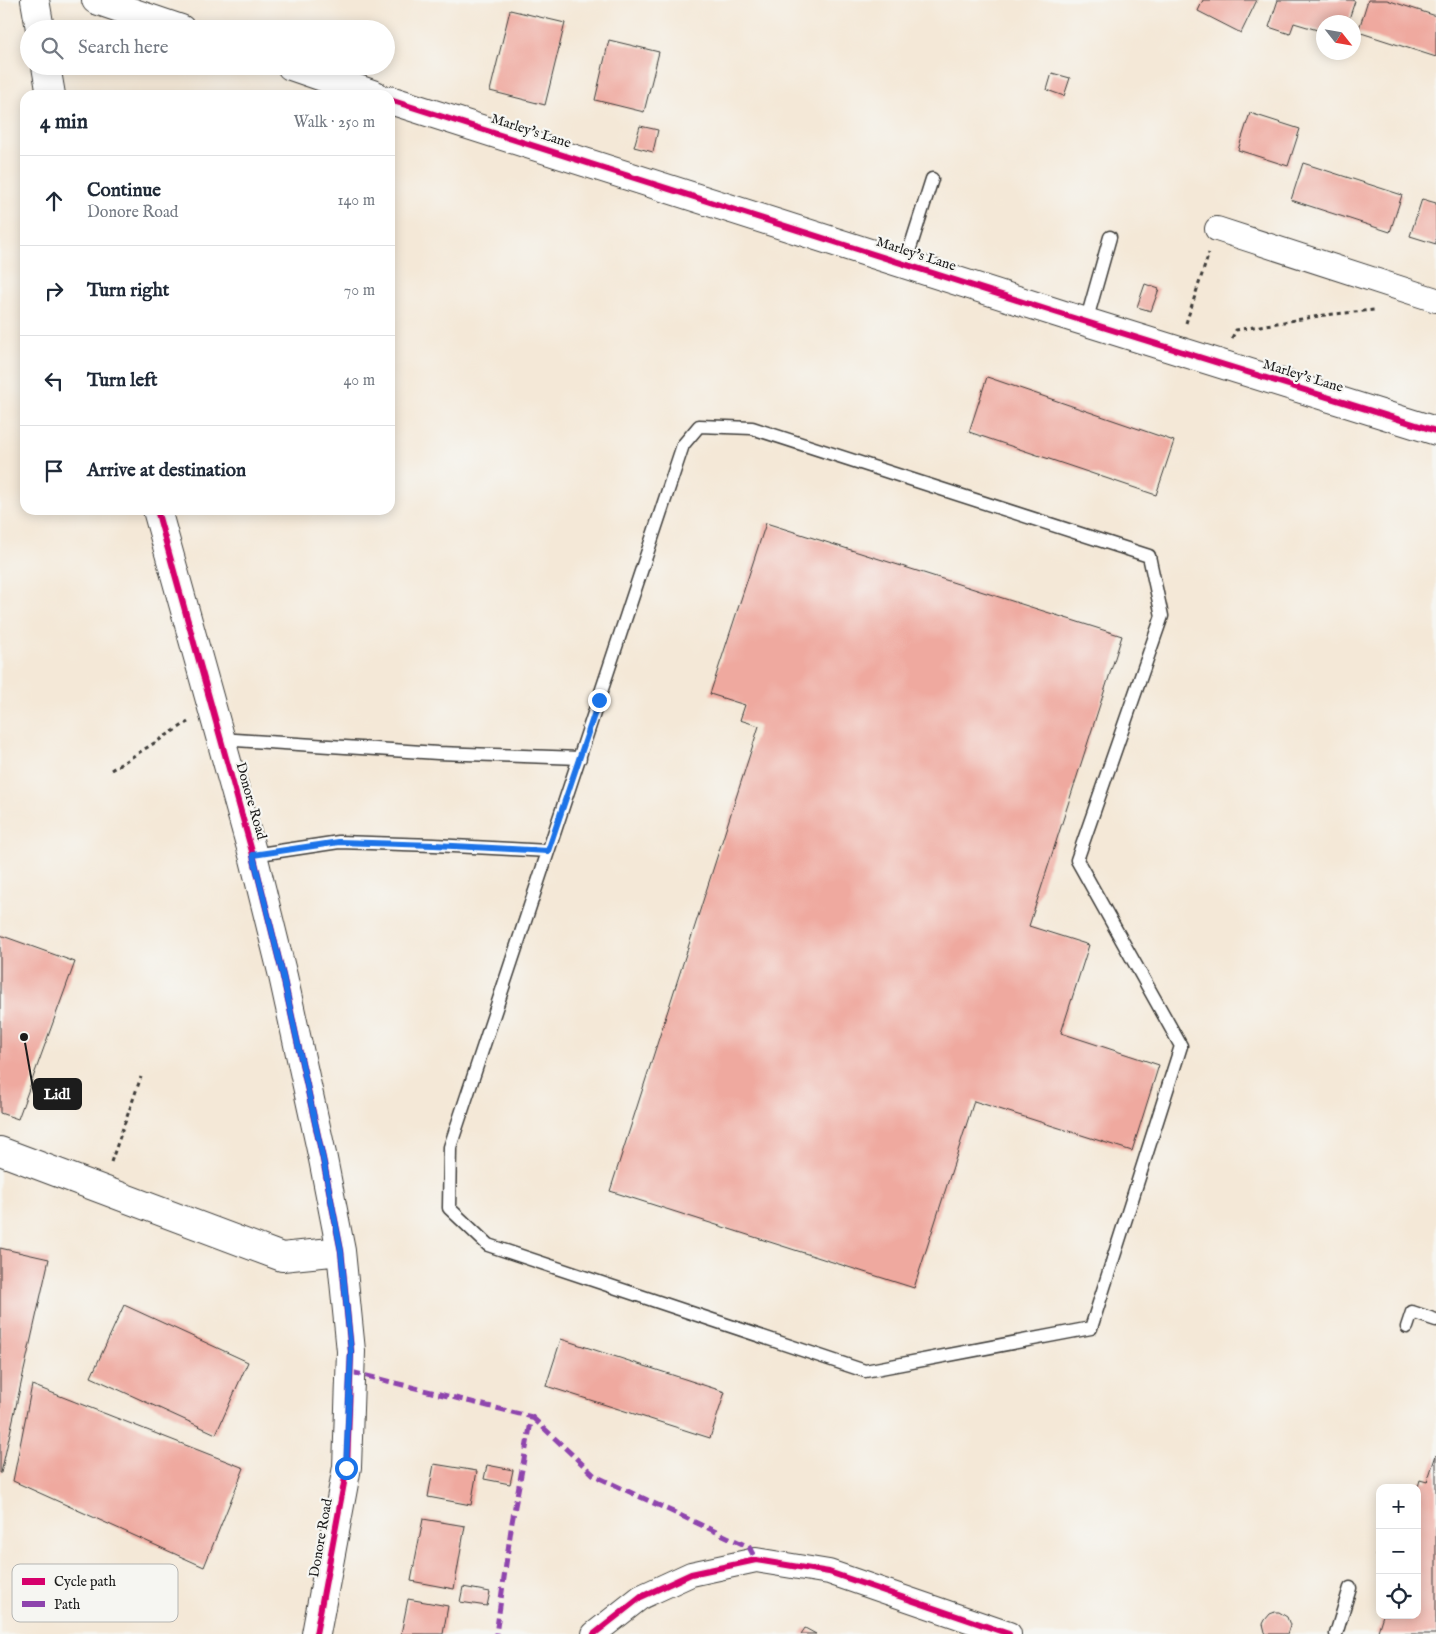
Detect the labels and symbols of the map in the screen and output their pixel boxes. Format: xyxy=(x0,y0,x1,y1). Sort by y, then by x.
north arrow xyxy=(1316,15,1361,60)
street label: Marley's Lane xyxy=(489,110,574,153)
street label: Marley's Lane xyxy=(874,233,959,276)
street label: Marley's Lane xyxy=(1261,355,1346,397)
route end xyxy=(588,689,611,712)
street label: Donore Road xyxy=(231,760,271,842)
callout: Lidl xyxy=(34,1079,81,1109)
text: Lidl xyxy=(44,1085,71,1104)
route start xyxy=(335,1457,358,1480)
street label: Donore Road xyxy=(305,1497,337,1579)
legend xyxy=(12,1564,178,1622)
text: Cycle path xyxy=(54,1573,116,1591)
text: Path xyxy=(54,1596,81,1614)

